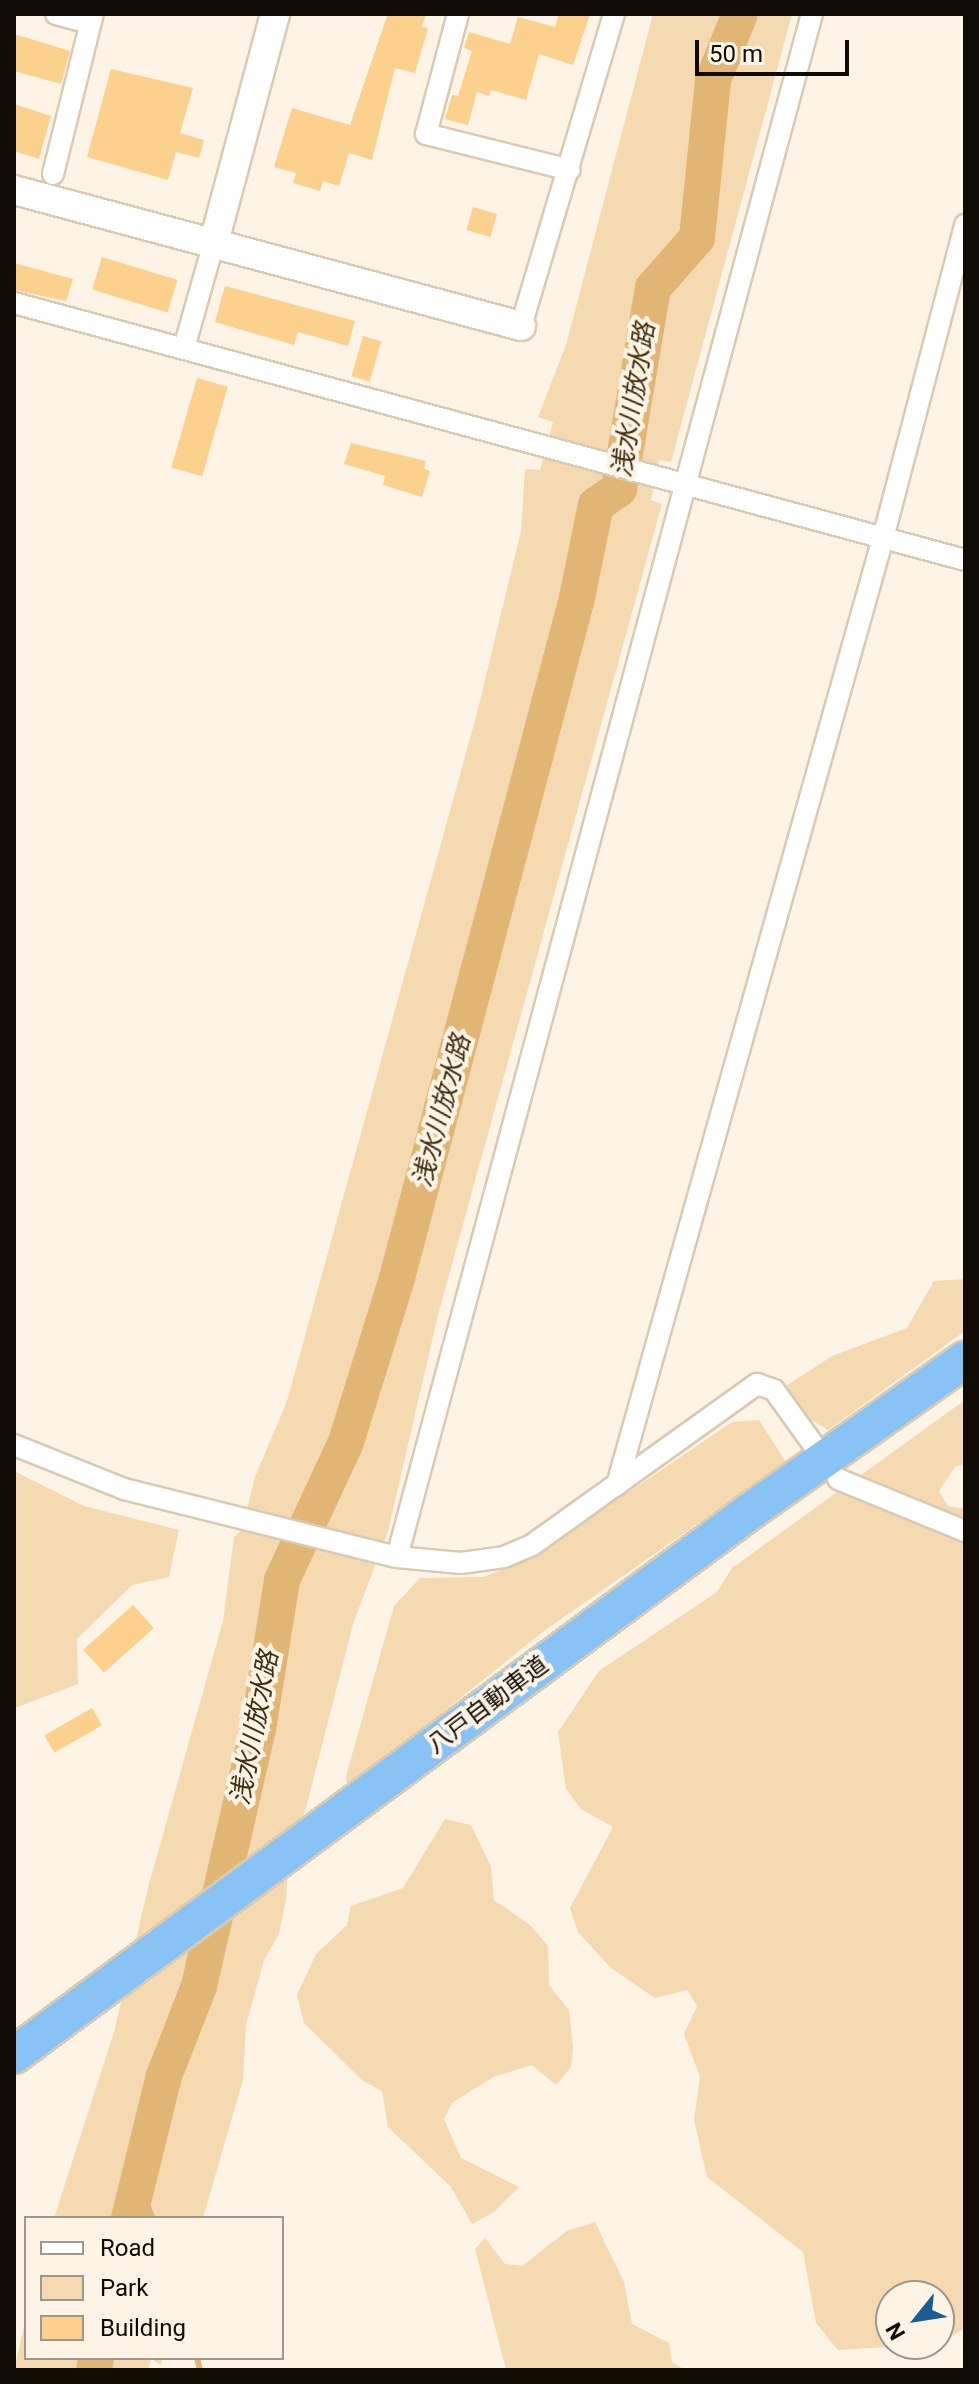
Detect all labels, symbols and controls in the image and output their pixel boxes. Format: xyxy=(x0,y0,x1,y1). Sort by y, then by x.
scale bar xyxy=(699,24,853,74)
text: 50 m xyxy=(709,40,763,68)
water label: 浅水川放水路 xyxy=(606,321,662,479)
water label: 浅水川放水路 xyxy=(407,1032,477,1190)
water label: 浅水川放水路 xyxy=(225,1648,285,1808)
street label: 八戸自動車道 xyxy=(422,1650,554,1760)
legend xyxy=(24,2216,284,2360)
text: Road xyxy=(100,2234,155,2262)
text: Park xyxy=(100,2274,148,2302)
north arrow xyxy=(875,2280,955,2360)
text: Building xyxy=(100,2314,186,2342)
text: N xyxy=(881,2318,910,2344)

